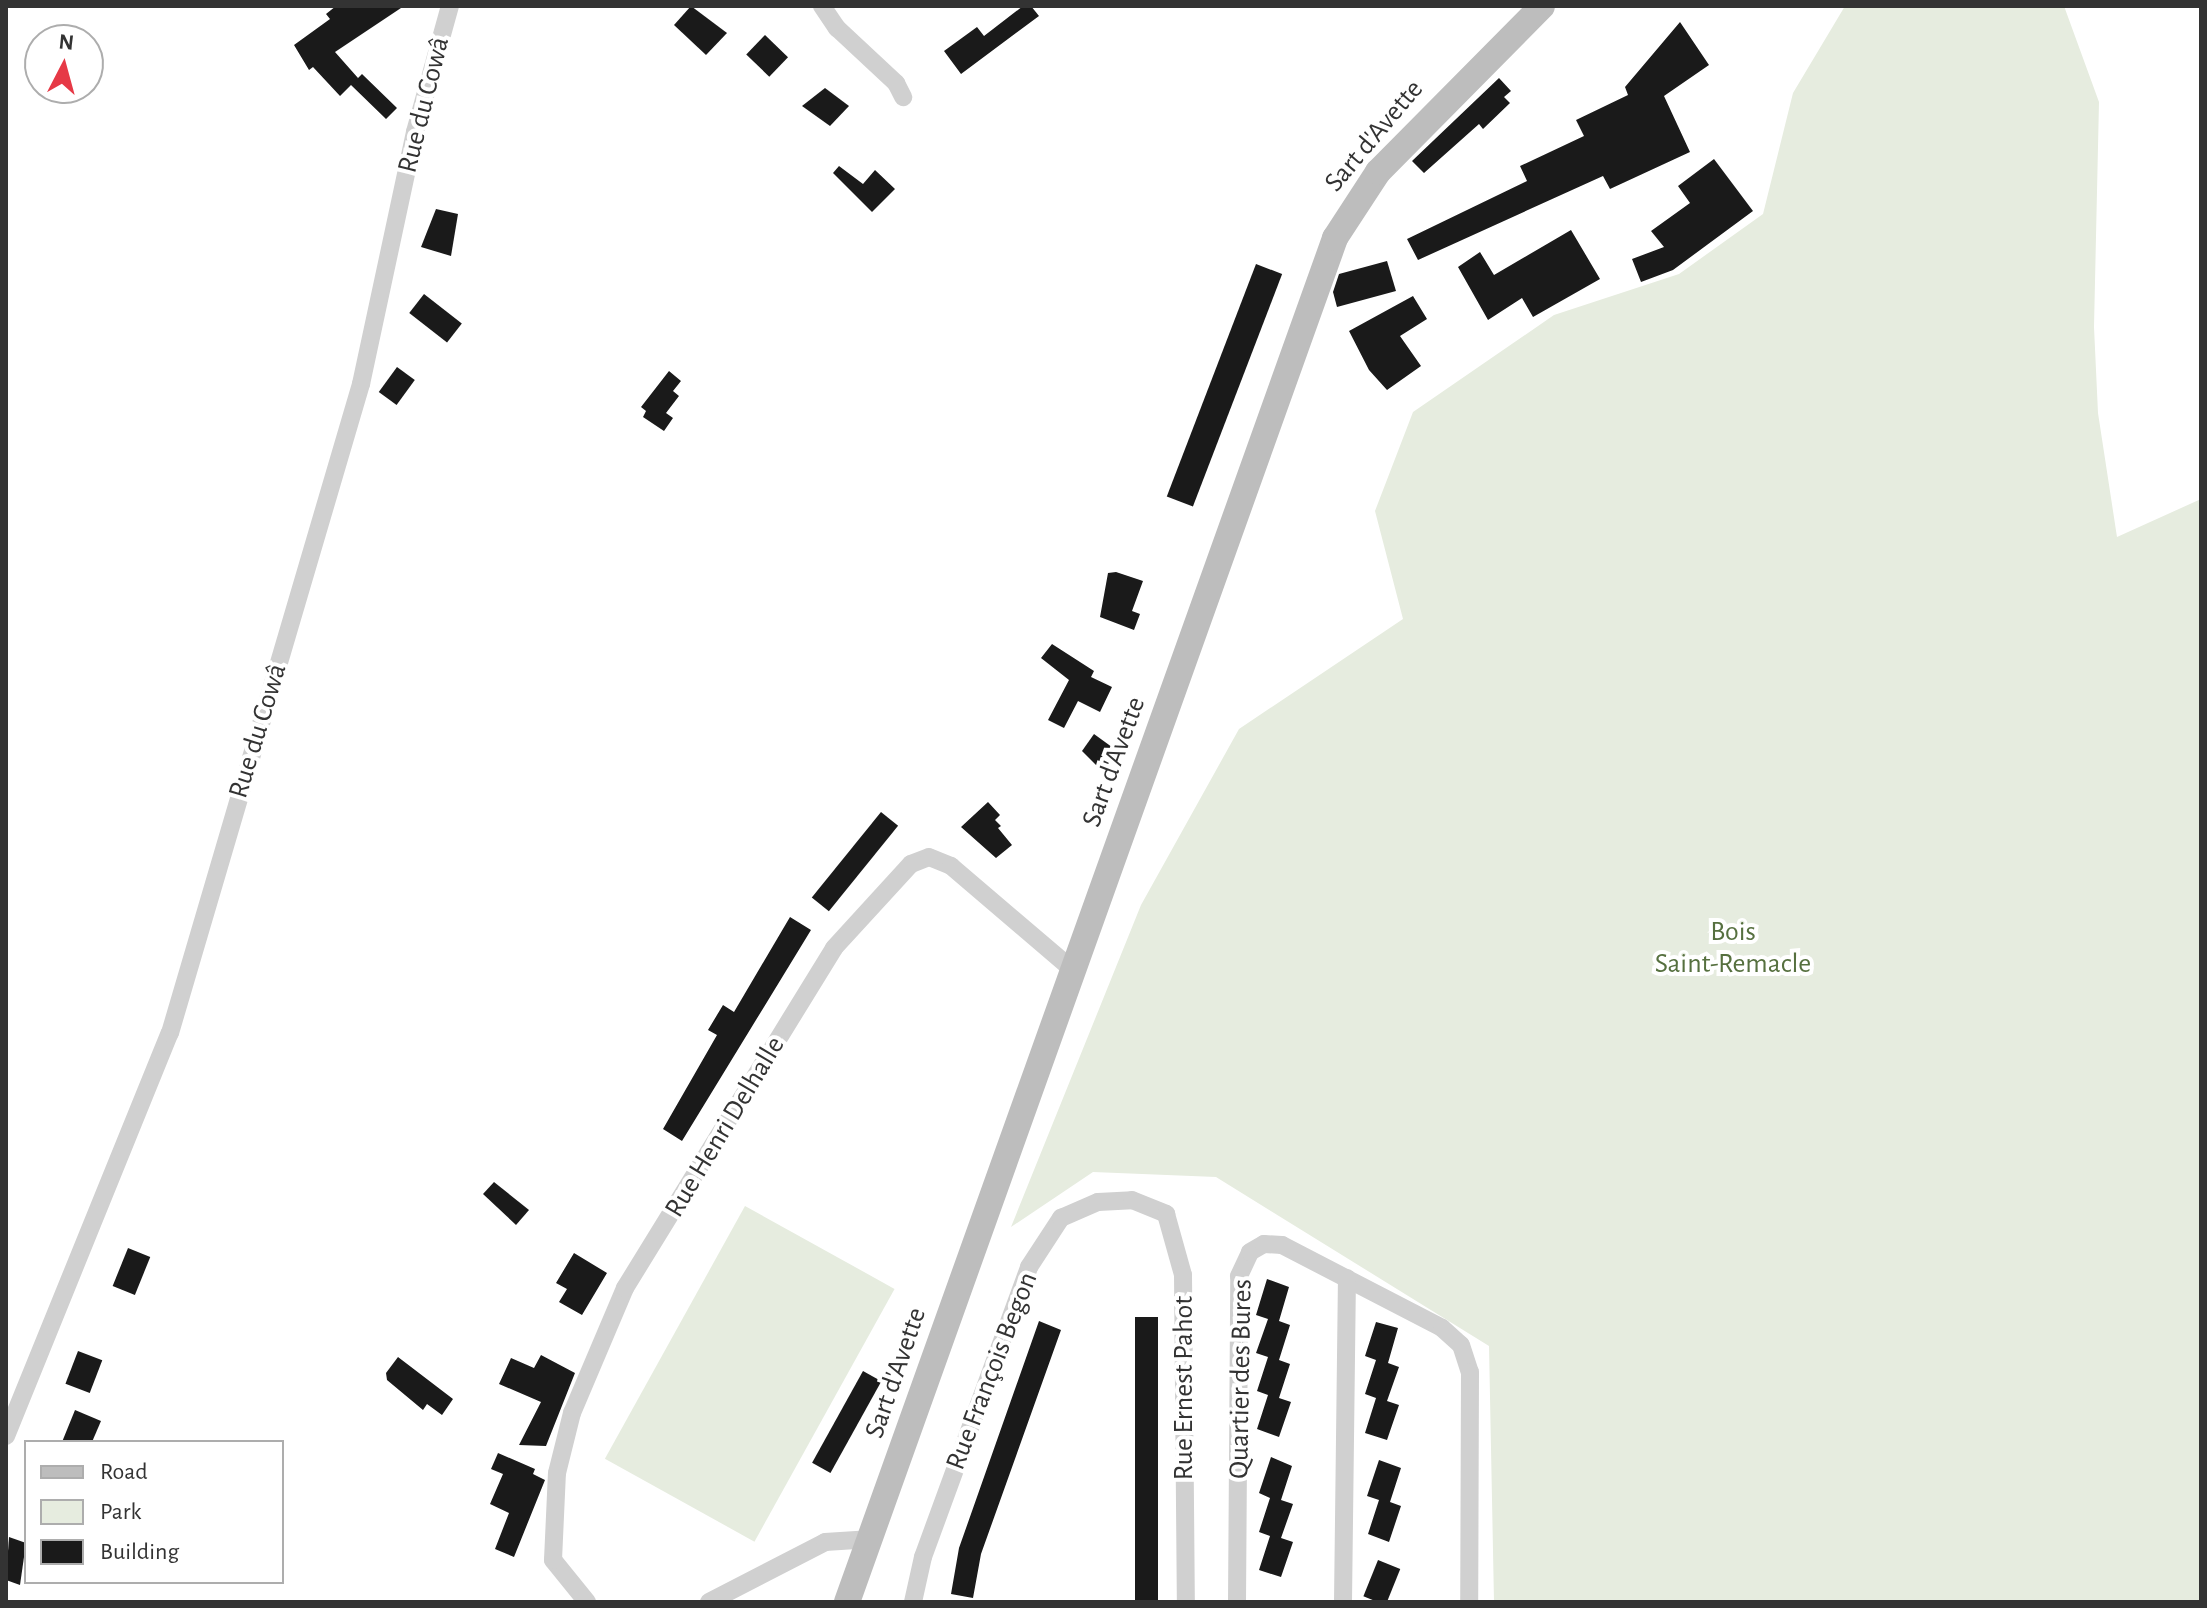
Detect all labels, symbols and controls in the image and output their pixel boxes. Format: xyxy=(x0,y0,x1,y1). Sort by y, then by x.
north arrow xyxy=(24,24,104,104)
text: N xyxy=(58,30,75,54)
street label: Rue du Cowâ xyxy=(391,34,457,176)
street label: Sart d'Avette xyxy=(1317,73,1431,199)
street label: Rue du Cowâ xyxy=(222,660,294,802)
street label: Sart d'Avette xyxy=(1075,692,1153,832)
park label: Bois Saint-Remacle xyxy=(1655,915,1811,981)
street label: Rue Henri Delhalle xyxy=(658,1030,792,1224)
street label: Rue François Begon xyxy=(939,1267,1045,1475)
street label: Quartier des Bures xyxy=(1222,1279,1260,1479)
street label: Rue Ernest Pahot xyxy=(1167,1296,1201,1480)
street label: Sart d'Avette xyxy=(858,1303,934,1443)
legend xyxy=(24,1440,284,1584)
text: Road xyxy=(100,1460,148,1484)
text: Park xyxy=(100,1500,141,1524)
text: Building xyxy=(100,1540,179,1564)

